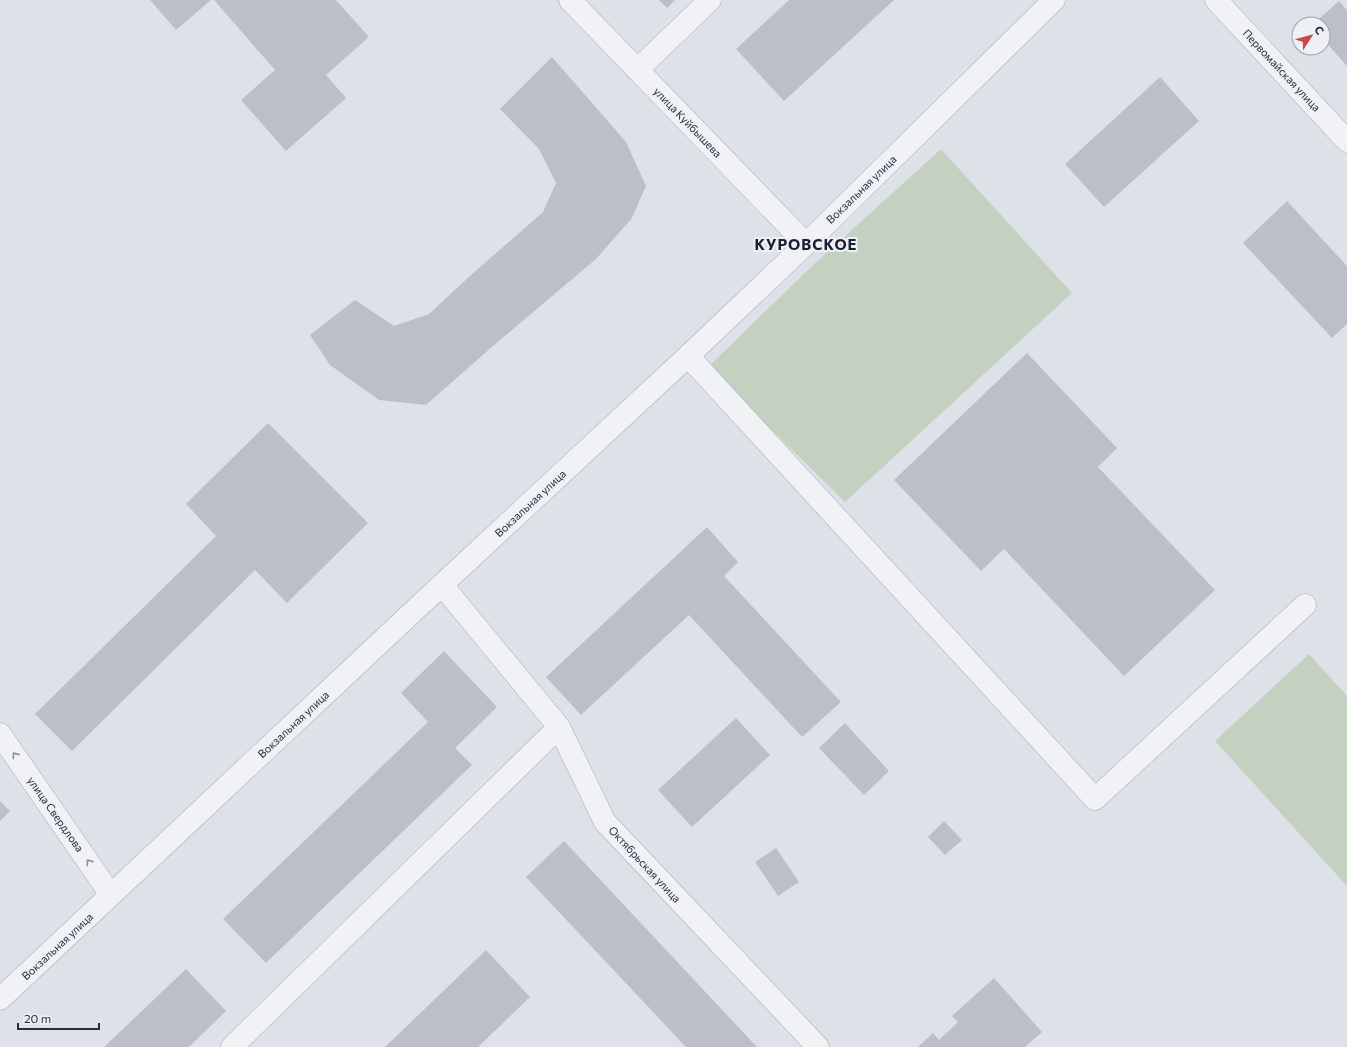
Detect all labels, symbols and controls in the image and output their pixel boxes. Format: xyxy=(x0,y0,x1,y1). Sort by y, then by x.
north arrow xyxy=(1291,16,1331,56)
text: С xyxy=(1312,23,1327,37)
street label: Первомайская улица xyxy=(1241,26,1323,114)
street label: улица Куйбышева xyxy=(651,84,725,160)
street label: Вокзальная улица xyxy=(823,152,899,226)
district label: КУРОВСКОЕ xyxy=(754,235,858,253)
street label: Вокзальная улица xyxy=(492,467,568,539)
street label: Вокзальная улица xyxy=(255,688,331,760)
one-way arrow xyxy=(13,753,20,760)
street label: улица Свердлова xyxy=(25,774,87,854)
street label: Октябрьская улица xyxy=(606,823,684,905)
one-way arrow xyxy=(87,860,94,867)
street label: Вокзальная улица xyxy=(19,910,95,982)
scale bar xyxy=(18,1005,99,1031)
text: 20 m xyxy=(24,1011,51,1025)

